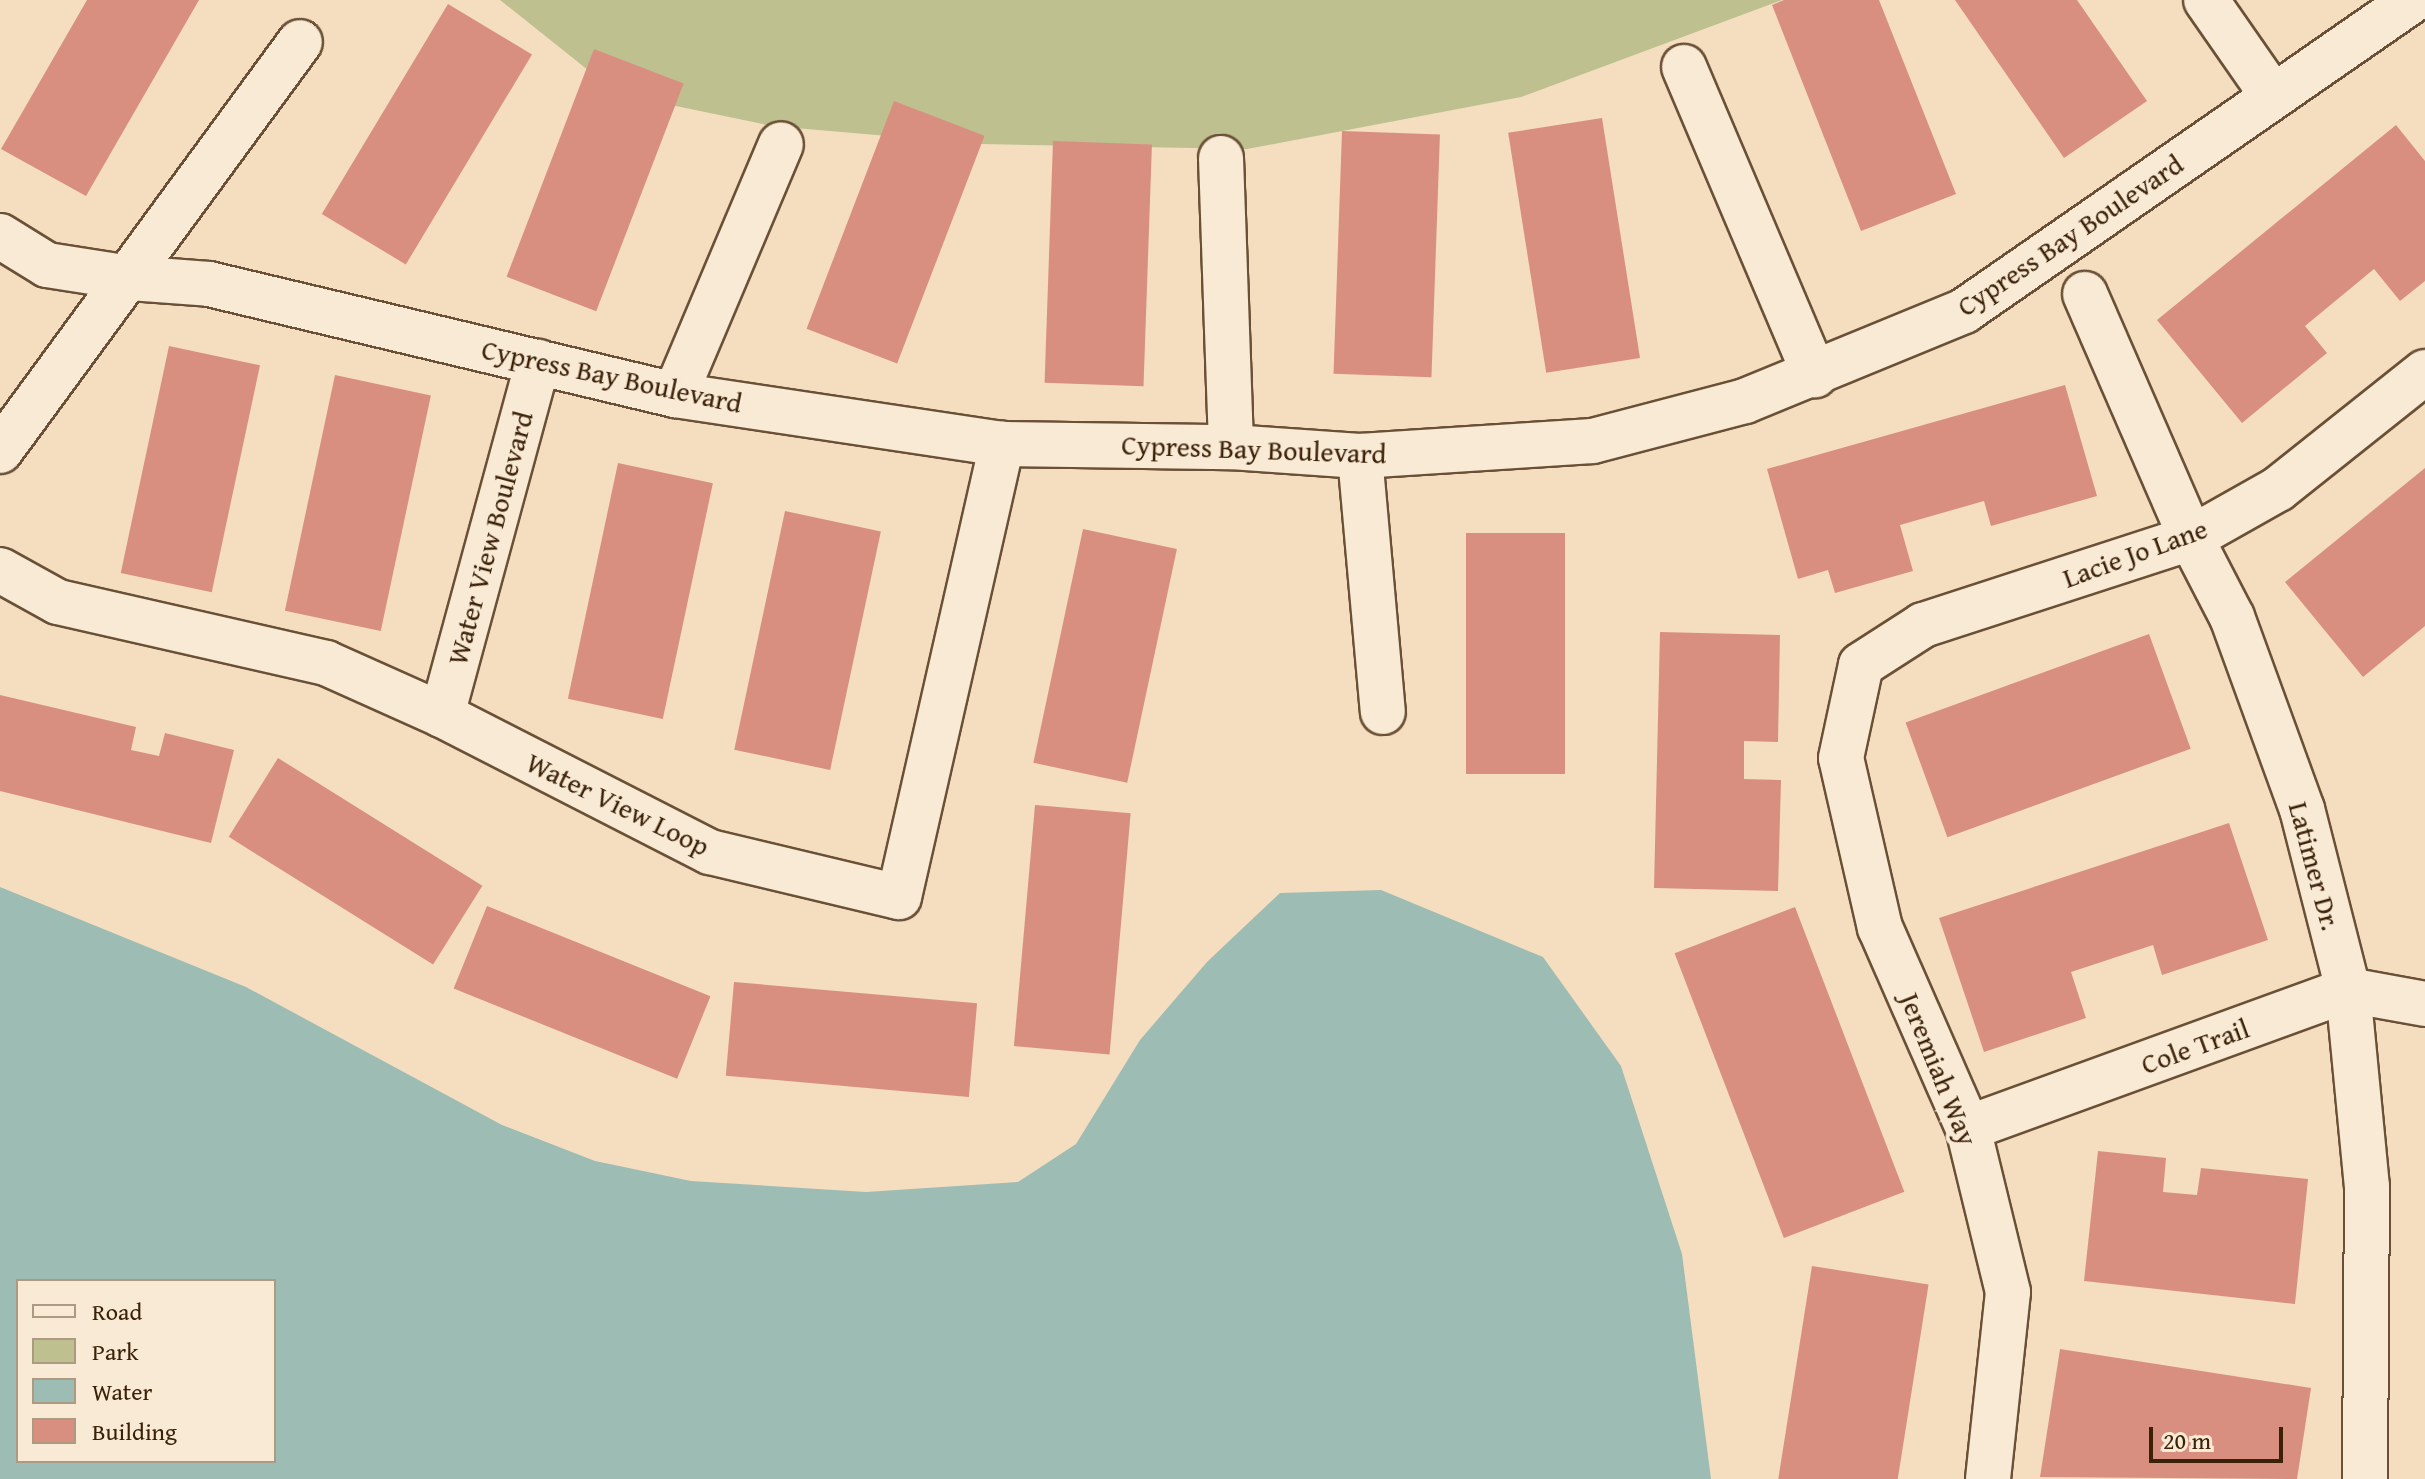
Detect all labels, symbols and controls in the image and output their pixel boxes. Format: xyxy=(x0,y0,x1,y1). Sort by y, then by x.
street label: Cypress Bay Boulevard xyxy=(1951,147,2189,323)
street label: Cypress Bay Boulevard xyxy=(479,332,745,420)
street label: Water View Boulevard xyxy=(440,408,540,668)
street label: Cypress Bay Boulevard xyxy=(1121,428,1387,470)
street label: Lacie Jo Lane xyxy=(2058,511,2212,595)
street label: Water View Loop xyxy=(521,745,715,863)
street label: Latimer Dr. xyxy=(2282,798,2348,934)
street label: Jeremiah Way xyxy=(1893,988,1985,1150)
street label: Cole Trail xyxy=(2136,1011,2254,1081)
legend xyxy=(16,1279,276,1463)
text: Road xyxy=(92,1294,142,1329)
text: Park xyxy=(92,1334,138,1369)
text: Water xyxy=(92,1374,152,1409)
scale bar xyxy=(2153,1411,2287,1461)
text: Building xyxy=(92,1414,177,1449)
text: 20 m xyxy=(2163,1423,2211,1458)

